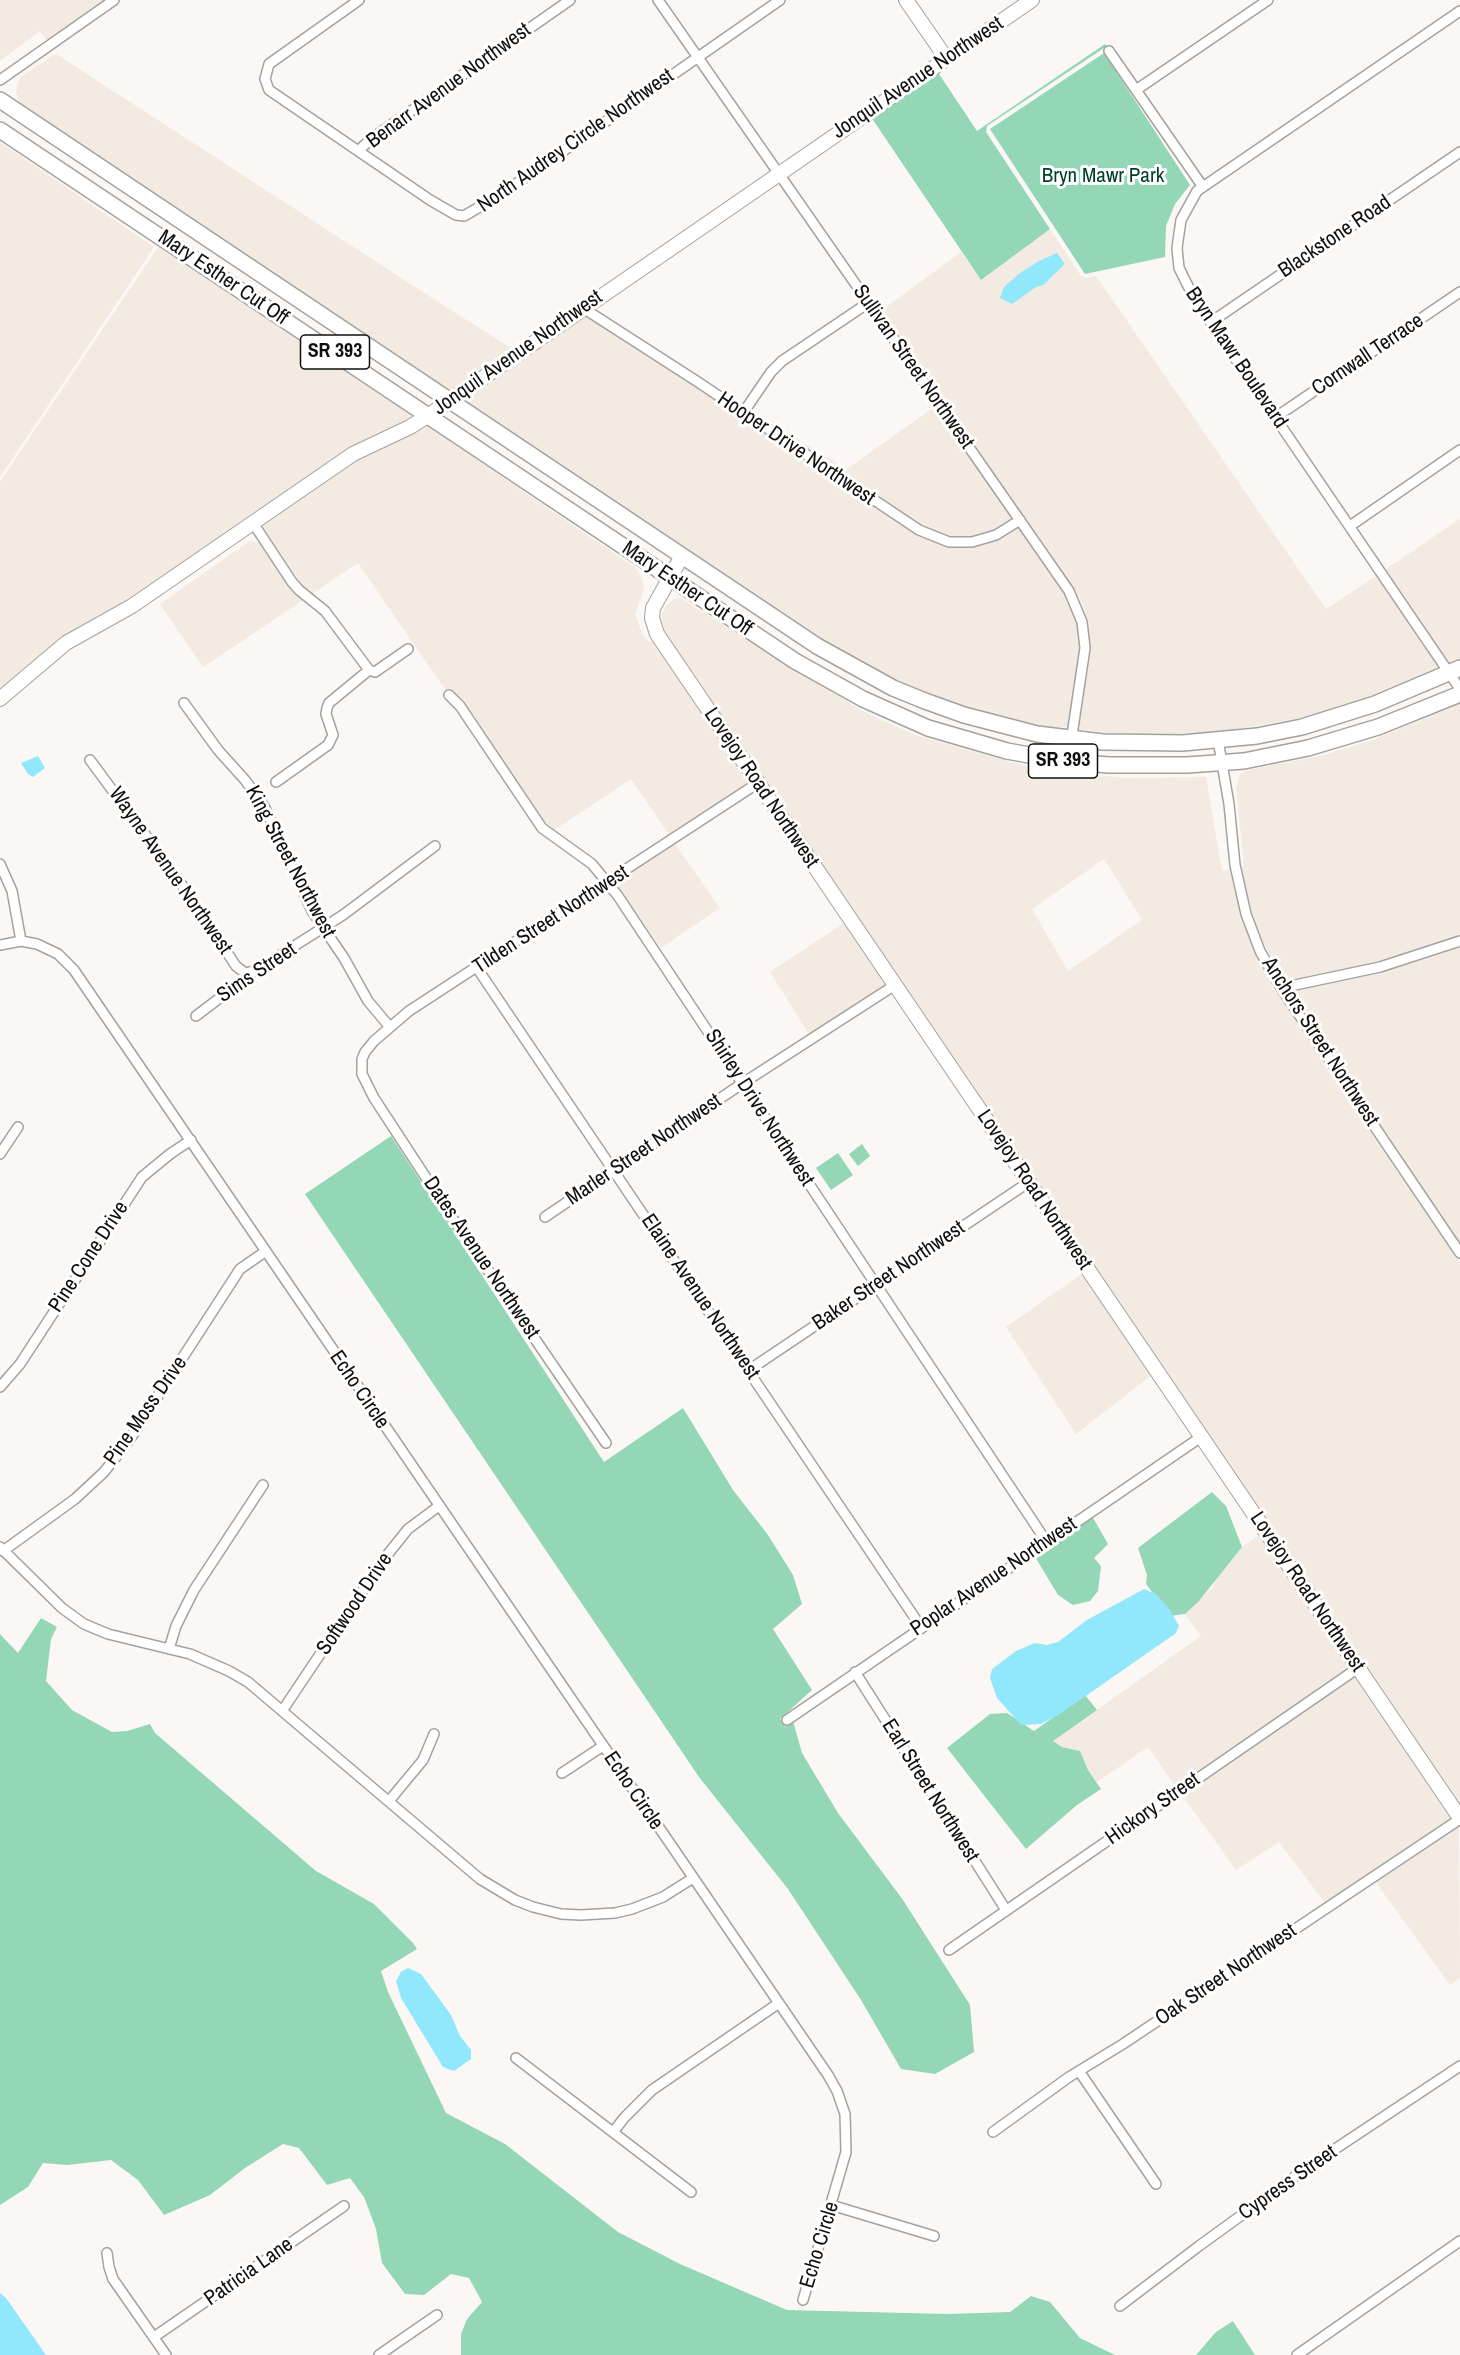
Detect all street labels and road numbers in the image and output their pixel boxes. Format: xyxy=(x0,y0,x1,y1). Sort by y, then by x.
street label: Jonquil Avenue Northwest xyxy=(828,11,1008,145)
street label: Benarr Avenue Northwest xyxy=(362,18,536,154)
street label: North Audrey Circle Northwest xyxy=(473,64,679,218)
street label: Blackstone Road xyxy=(1274,190,1396,284)
street label: Mary Esther Cut Off xyxy=(153,225,293,331)
street label: Sullivan Street Northwest xyxy=(847,280,979,454)
street label: Bryn Mawr Boulevard xyxy=(1180,283,1292,433)
street label: Jonquil Avenue Northwest xyxy=(429,285,607,421)
street label: Cornwall Terrace xyxy=(1307,308,1429,402)
road number: SR 393 xyxy=(300,335,370,369)
street label: Hooper Drive Northwest xyxy=(712,387,880,511)
street label: Mary Esther Cut Off xyxy=(617,536,757,642)
street label: Lovejoy Road Northwest xyxy=(698,703,824,873)
road number: SR 393 xyxy=(1028,744,1098,778)
street label: King Street Northwest xyxy=(239,782,341,942)
street label: Wayne Avenue Northwest xyxy=(103,783,237,959)
street label: Tilden Street Northwest xyxy=(468,860,634,980)
street label: Sims Street xyxy=(213,937,301,1009)
street label: Anchors Street Northwest xyxy=(1256,953,1384,1131)
street label: Shirley Drive Northwest xyxy=(699,1025,819,1191)
street label: Marler Street Northwest xyxy=(562,1089,726,1211)
street label: Lovejoy Road Northwest xyxy=(971,1105,1097,1275)
street label: Dates Avenue Northwest xyxy=(417,1172,545,1344)
street label: Pine Cone Drive xyxy=(44,1197,134,1317)
street label: Elaine Avenue Northwest xyxy=(635,1210,765,1384)
street label: Baker Street Northwest xyxy=(808,1216,970,1336)
street label: Echo Circle xyxy=(324,1346,394,1434)
street label: Pine Moss Drive xyxy=(99,1352,193,1470)
street label: Lovejoy Road Northwest xyxy=(1244,1507,1370,1677)
street label: Poplar Avenue Northwest xyxy=(906,1512,1082,1642)
street label: Softwood Drive xyxy=(312,1548,398,1660)
street label: Earl Street Northwest xyxy=(876,1715,984,1867)
street label: Echo Circle xyxy=(598,1747,668,1835)
street label: Hickory Street xyxy=(1101,1767,1205,1851)
street label: Oak Street Northwest xyxy=(1151,1919,1301,2031)
street label: Cypress Street xyxy=(1234,2140,1342,2226)
street label: Echo Circle xyxy=(795,2199,845,2291)
street label: Patricia Lane xyxy=(200,2232,298,2312)

